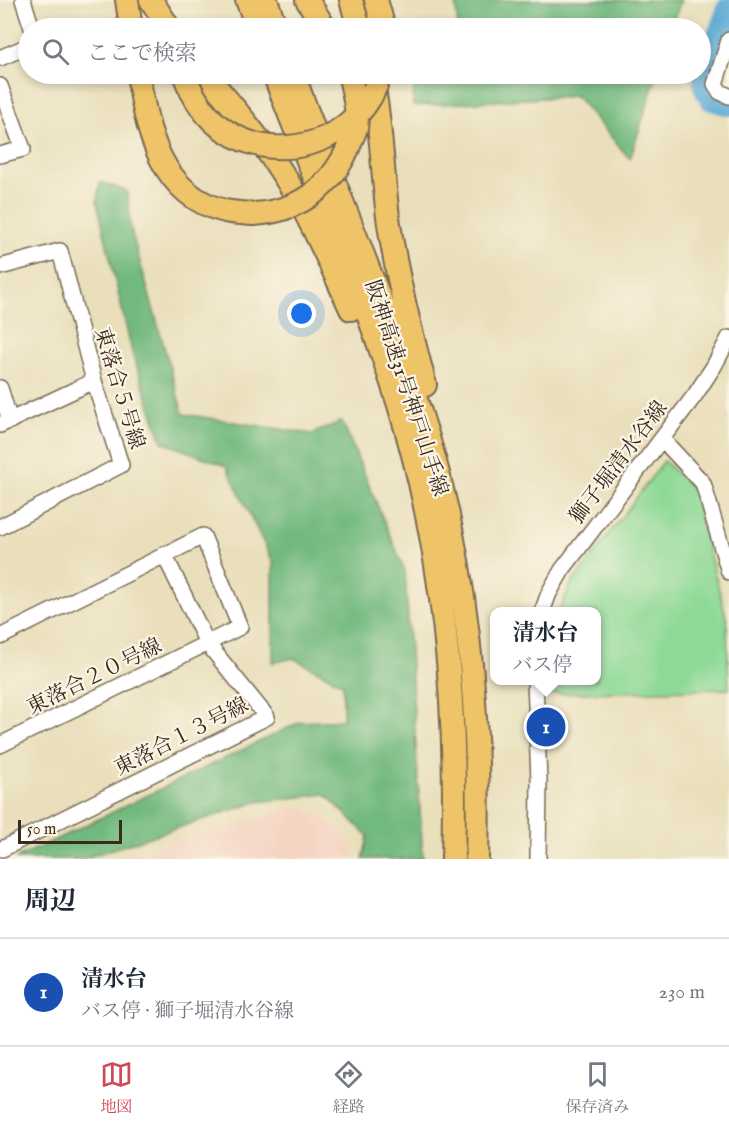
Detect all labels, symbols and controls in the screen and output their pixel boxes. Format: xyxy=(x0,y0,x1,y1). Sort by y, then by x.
search box xyxy=(18,18,711,84)
icon: search xyxy=(39,35,72,68)
text: ここで検索 xyxy=(87,40,197,68)
street label: 阪神高速31号神戸山手線 xyxy=(358,277,453,500)
your location xyxy=(287,299,316,328)
street label: 東落合５号線 xyxy=(87,324,150,453)
street label: 獅子堀清水谷線 xyxy=(564,396,674,530)
popup xyxy=(490,607,601,685)
text: 清水台 xyxy=(512,620,579,648)
street label: 東落合２０号線 xyxy=(23,633,167,722)
text: バス停 xyxy=(512,653,572,678)
street label: 東落合１３号線 xyxy=(110,692,253,783)
pin: 1 xyxy=(526,704,566,750)
scale bar xyxy=(18,817,122,844)
text: 50 m xyxy=(27,820,56,840)
text: 周辺 xyxy=(24,885,76,918)
text: 清水台 xyxy=(81,966,147,994)
text: 1 xyxy=(40,980,47,1005)
text: 230 m xyxy=(659,980,705,1005)
text: バス停 · 獅子堀清水谷線 xyxy=(81,999,294,1024)
tab: 地図 xyxy=(100,1058,133,1118)
tab: 経路 xyxy=(332,1058,365,1118)
tab: 保存済み xyxy=(565,1058,629,1118)

